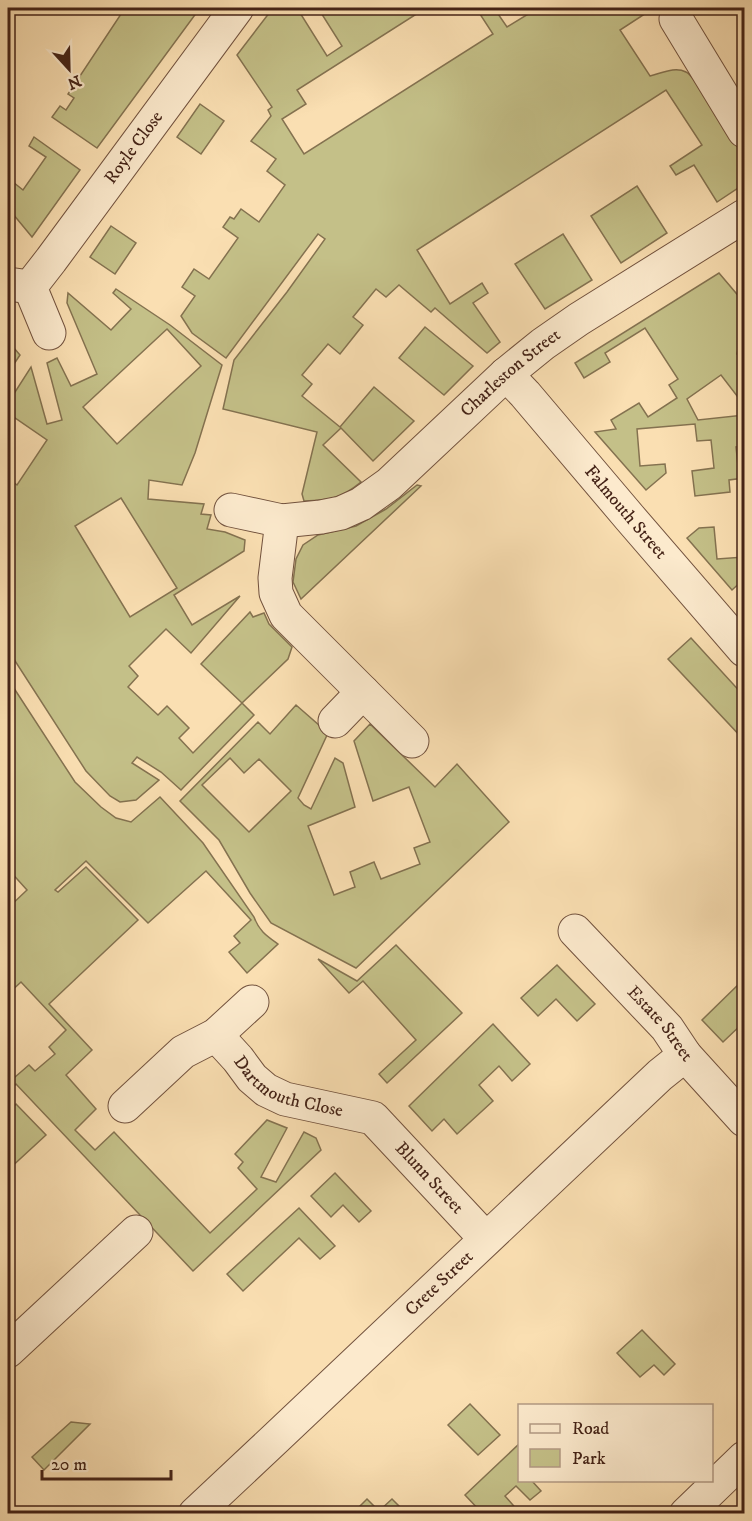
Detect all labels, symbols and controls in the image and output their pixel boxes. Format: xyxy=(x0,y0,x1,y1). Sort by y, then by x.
north arrow xyxy=(39,39,99,99)
text: N xyxy=(64,70,84,94)
street label: Royle Close xyxy=(100,107,168,188)
street label: Charleston Street xyxy=(456,324,565,422)
street label: Falmouth Street xyxy=(580,461,672,564)
street label: Estate Street xyxy=(622,982,697,1067)
street label: Dartmouth Close xyxy=(228,1052,345,1122)
street label: Blunn Street xyxy=(390,1138,468,1219)
street label: Crete Street xyxy=(401,1246,478,1321)
legend xyxy=(518,1404,713,1482)
text: Road xyxy=(572,1418,609,1440)
scale bar xyxy=(42,1443,171,1481)
text: Park xyxy=(572,1448,606,1470)
text: 20 m xyxy=(51,1454,87,1476)

